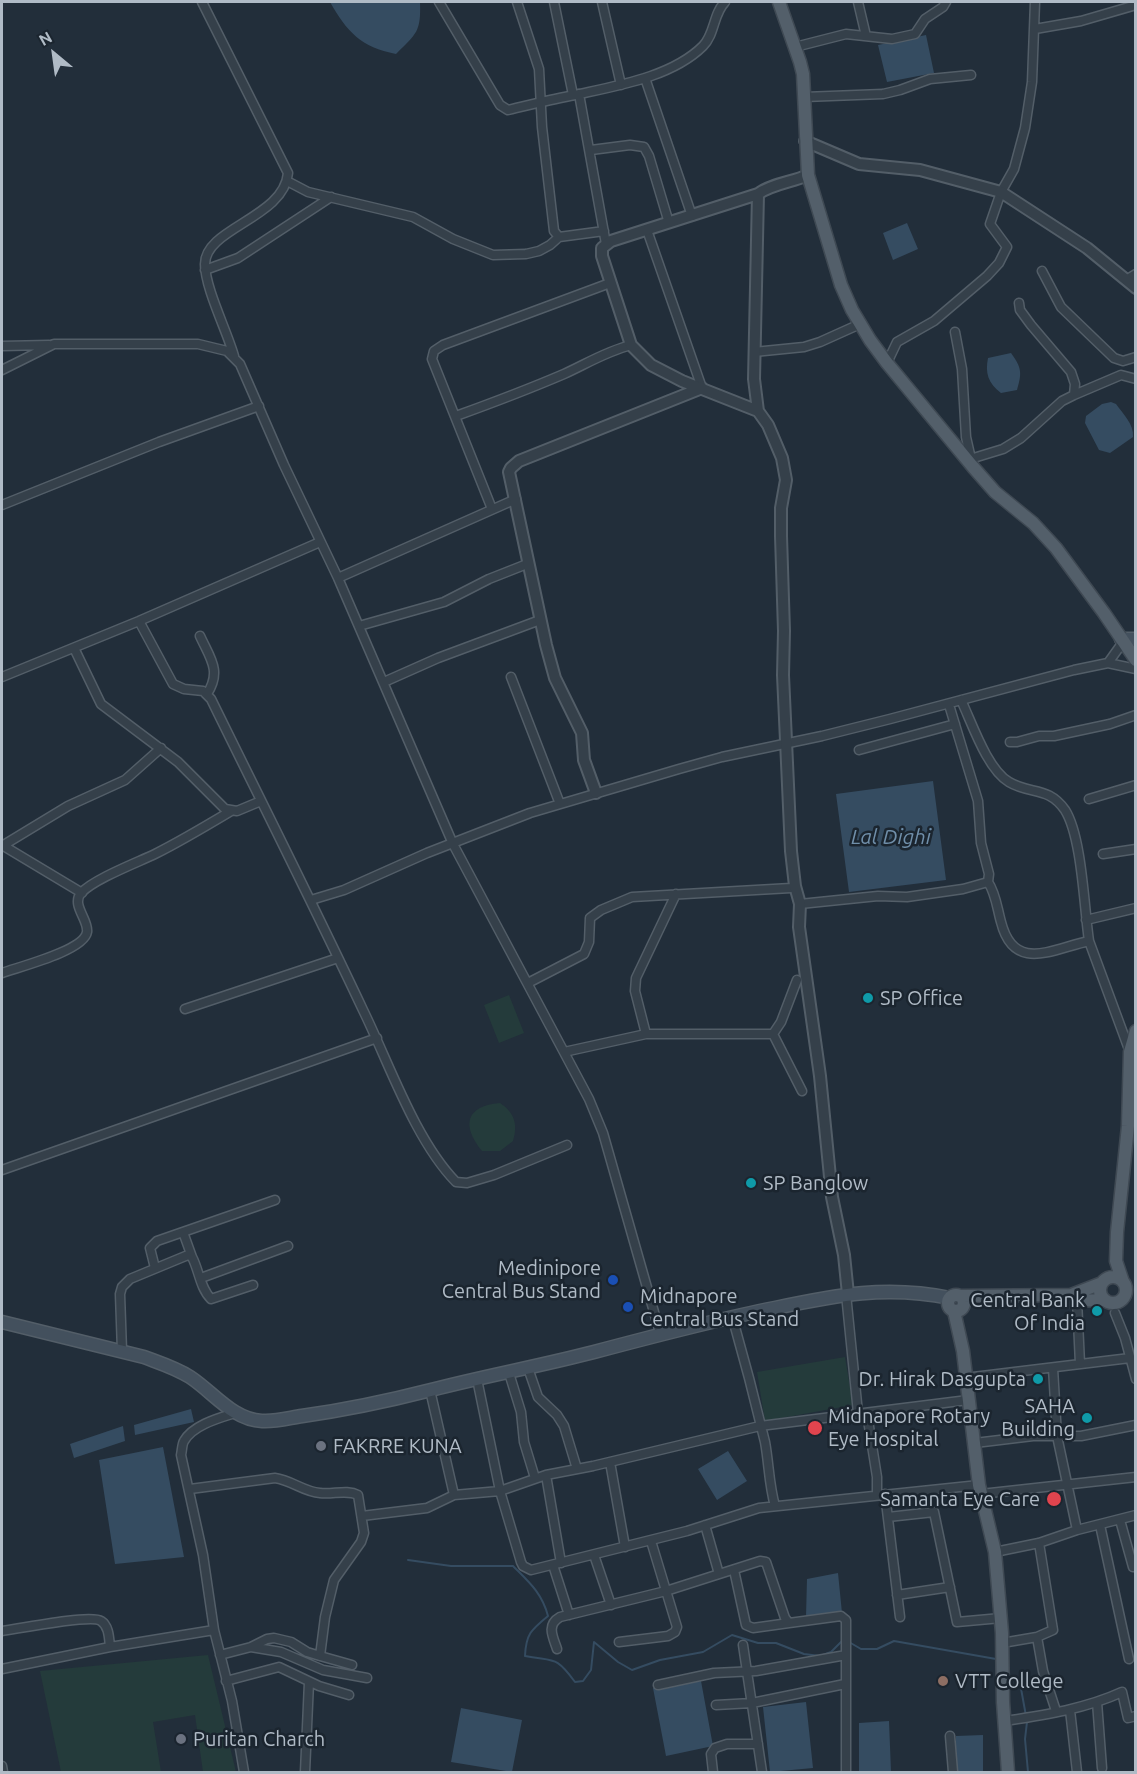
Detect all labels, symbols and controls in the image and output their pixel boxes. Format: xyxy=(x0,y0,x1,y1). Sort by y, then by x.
north arrow xyxy=(24,24,84,84)
text: N xyxy=(36,27,55,49)
water label: Lal Dighi xyxy=(851,824,931,850)
place label: SP Office xyxy=(880,986,963,1010)
marker: SP Office xyxy=(861,991,875,1005)
place label: SP Banglow xyxy=(763,1171,868,1195)
marker: SP Banglow xyxy=(744,1176,758,1190)
place label: Medinipore Central Bus Stand xyxy=(442,1256,601,1303)
marker: Medinipore Central Bus Stand xyxy=(606,1273,620,1287)
place label: Midnapore Central Bus Stand xyxy=(640,1284,799,1331)
place label: Central Bank Of India xyxy=(970,1288,1085,1335)
marker: Midnapore Central Bus Stand xyxy=(621,1300,635,1314)
marker: Central Bank Of India xyxy=(1090,1304,1104,1318)
place label: Dr. Hirak Dasgupta xyxy=(859,1367,1026,1391)
marker: Dr. Hirak Dasgupta xyxy=(1031,1372,1045,1386)
place label: SAHA Building xyxy=(1001,1394,1075,1441)
place label: Midnapore Rotary Eye Hospital xyxy=(828,1404,990,1451)
marker: SAHA Building xyxy=(1080,1411,1094,1425)
marker: Midnapore Rotary Eye Hospital xyxy=(806,1419,824,1437)
place label: FAKRRE KUNA xyxy=(333,1434,462,1458)
marker: FAKRRE KUNA xyxy=(314,1439,328,1453)
place label: Samanta Eye Care xyxy=(880,1487,1040,1511)
marker: Samanta Eye Care xyxy=(1045,1490,1063,1508)
place label: VTT College xyxy=(955,1669,1064,1693)
marker: VTT College xyxy=(936,1674,950,1688)
place label: Puritan Charch xyxy=(193,1727,325,1751)
marker: Puritan Charch xyxy=(174,1732,188,1746)

